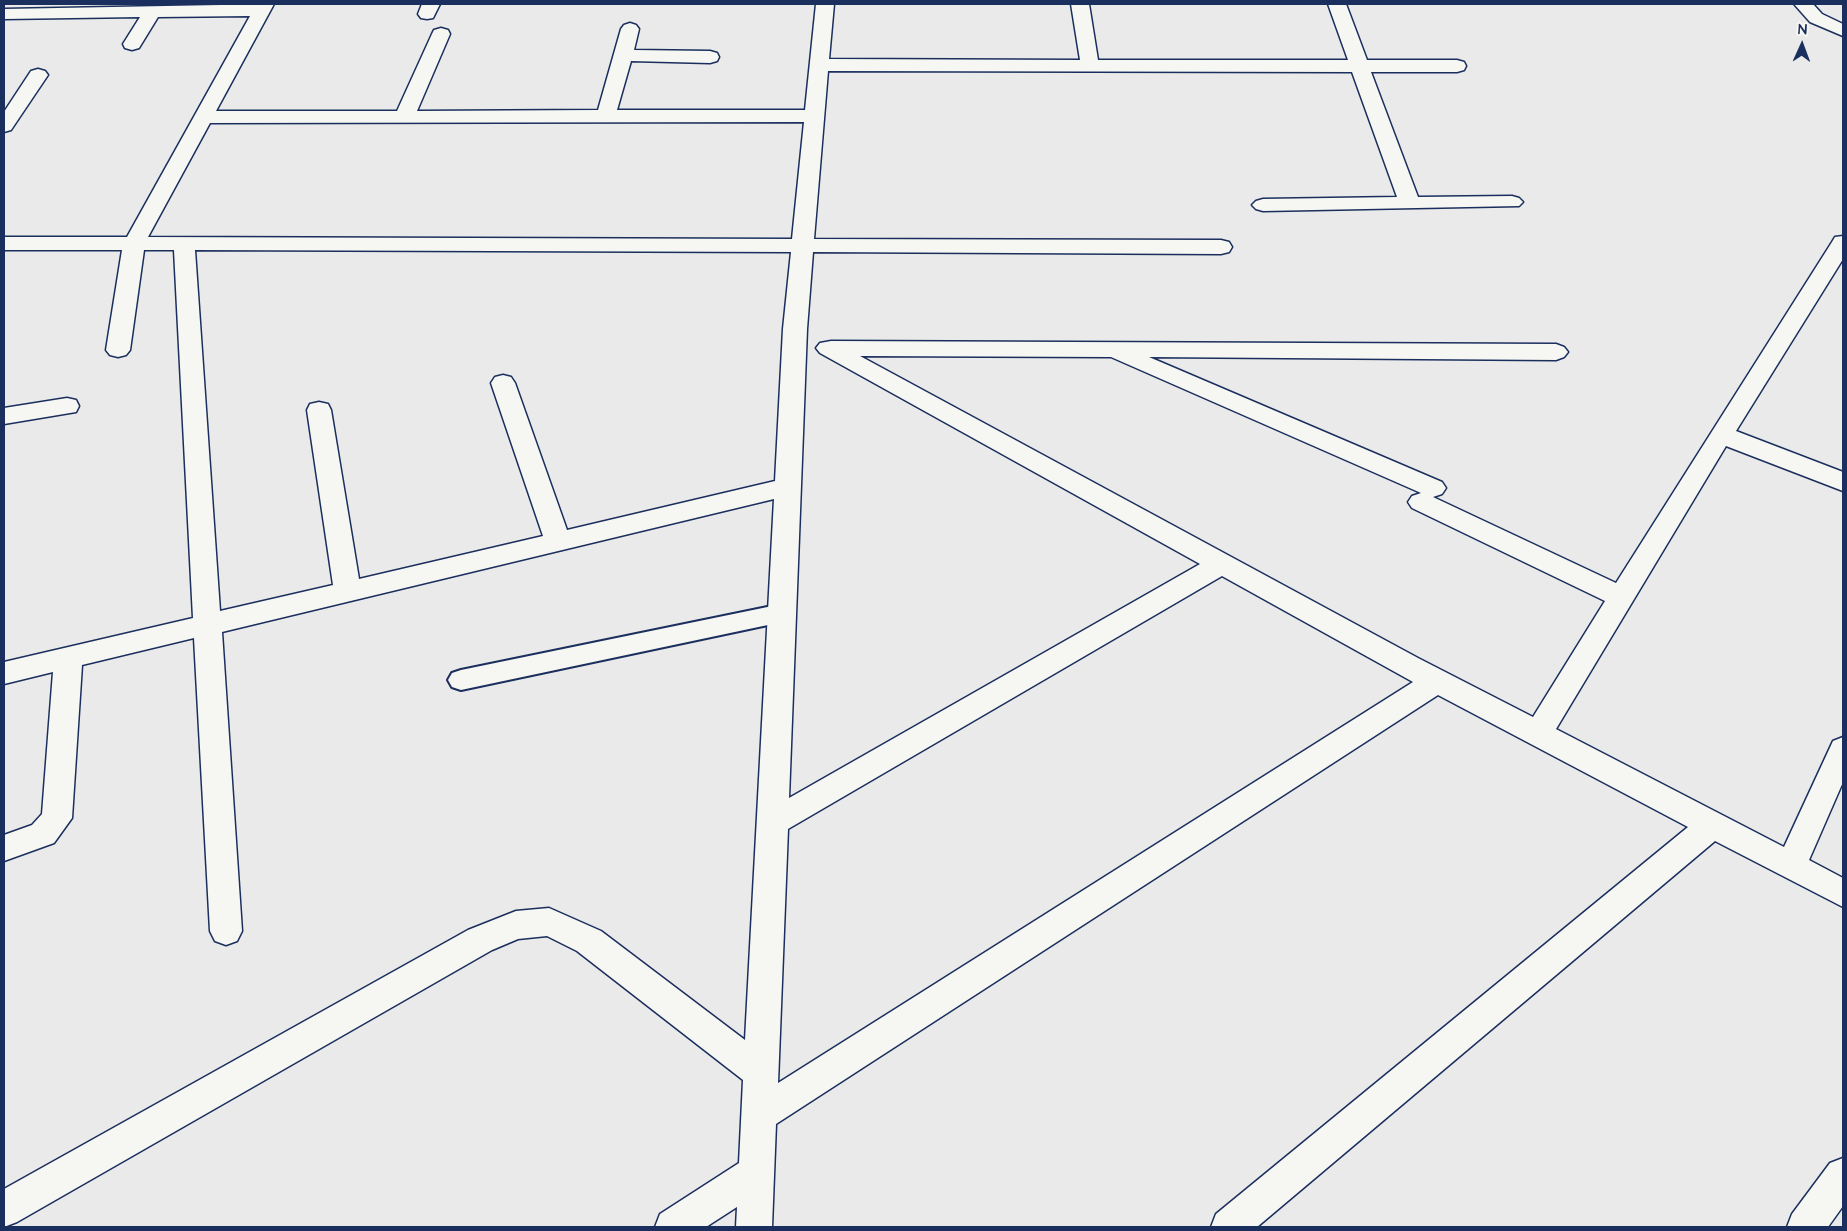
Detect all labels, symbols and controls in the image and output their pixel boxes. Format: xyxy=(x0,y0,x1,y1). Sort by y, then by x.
north arrow xyxy=(1777,20,1827,70)
text: N xyxy=(1798,20,1807,40)

